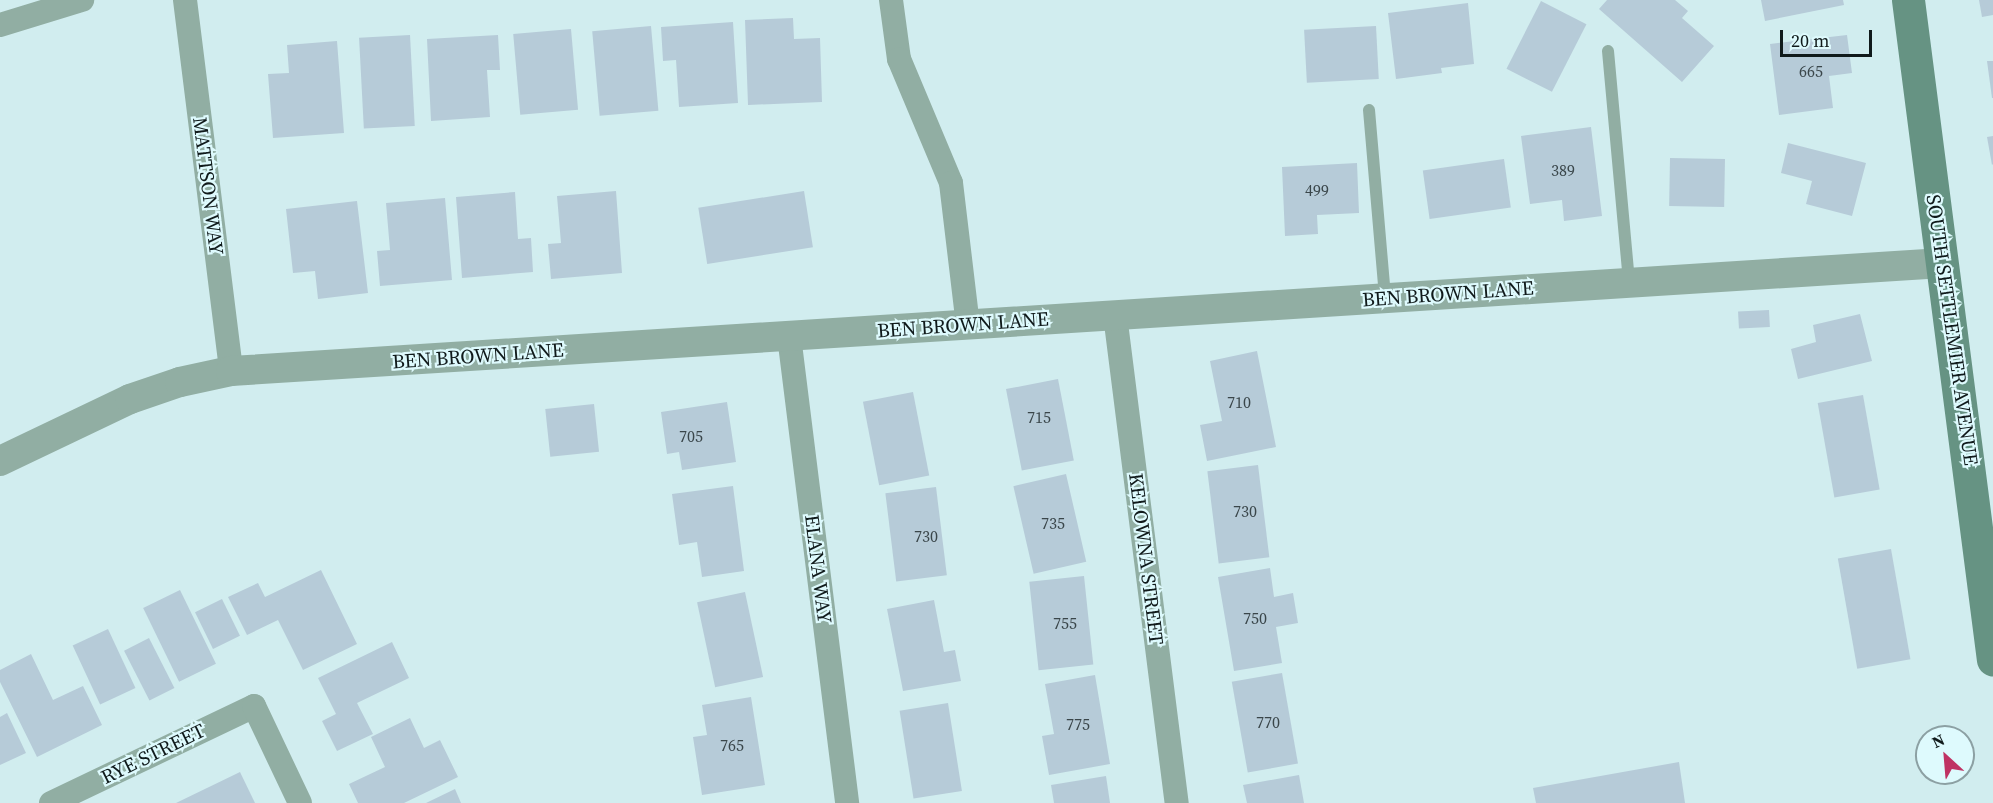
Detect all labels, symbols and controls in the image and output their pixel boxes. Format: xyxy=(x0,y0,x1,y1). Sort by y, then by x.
scale bar xyxy=(1783,18,1874,56)
text: 20 m xyxy=(1791,28,1829,53)
house number: 665 xyxy=(1799,61,1823,81)
street label: MATTSON WAY xyxy=(188,116,228,256)
house number: 389 xyxy=(1551,160,1575,180)
house number: 499 xyxy=(1305,180,1329,200)
street label: SOUTH SETTLEMIER AVENUE xyxy=(1921,193,1983,467)
street label: BEN BROWN LANE xyxy=(1362,276,1534,312)
street label: BEN BROWN LANE xyxy=(877,307,1049,343)
street label: BEN BROWN LANE xyxy=(392,338,564,374)
house number: 710 xyxy=(1227,392,1251,412)
house number: 715 xyxy=(1027,407,1051,427)
house number: 705 xyxy=(679,426,703,446)
street label: KELOWNA STREET xyxy=(1124,472,1168,646)
house number: 730 xyxy=(1233,501,1257,521)
street label: ELANA WAY xyxy=(799,513,837,625)
house number: 735 xyxy=(1041,513,1065,533)
house number: 730 xyxy=(914,526,938,546)
house number: 750 xyxy=(1243,608,1267,628)
house number: 755 xyxy=(1053,613,1077,633)
house number: 770 xyxy=(1256,712,1280,732)
house number: 775 xyxy=(1066,714,1090,734)
street label: RYE STREET xyxy=(97,719,209,789)
north arrow xyxy=(1915,725,1975,785)
text: N xyxy=(1928,728,1948,753)
house number: 765 xyxy=(720,735,744,755)

